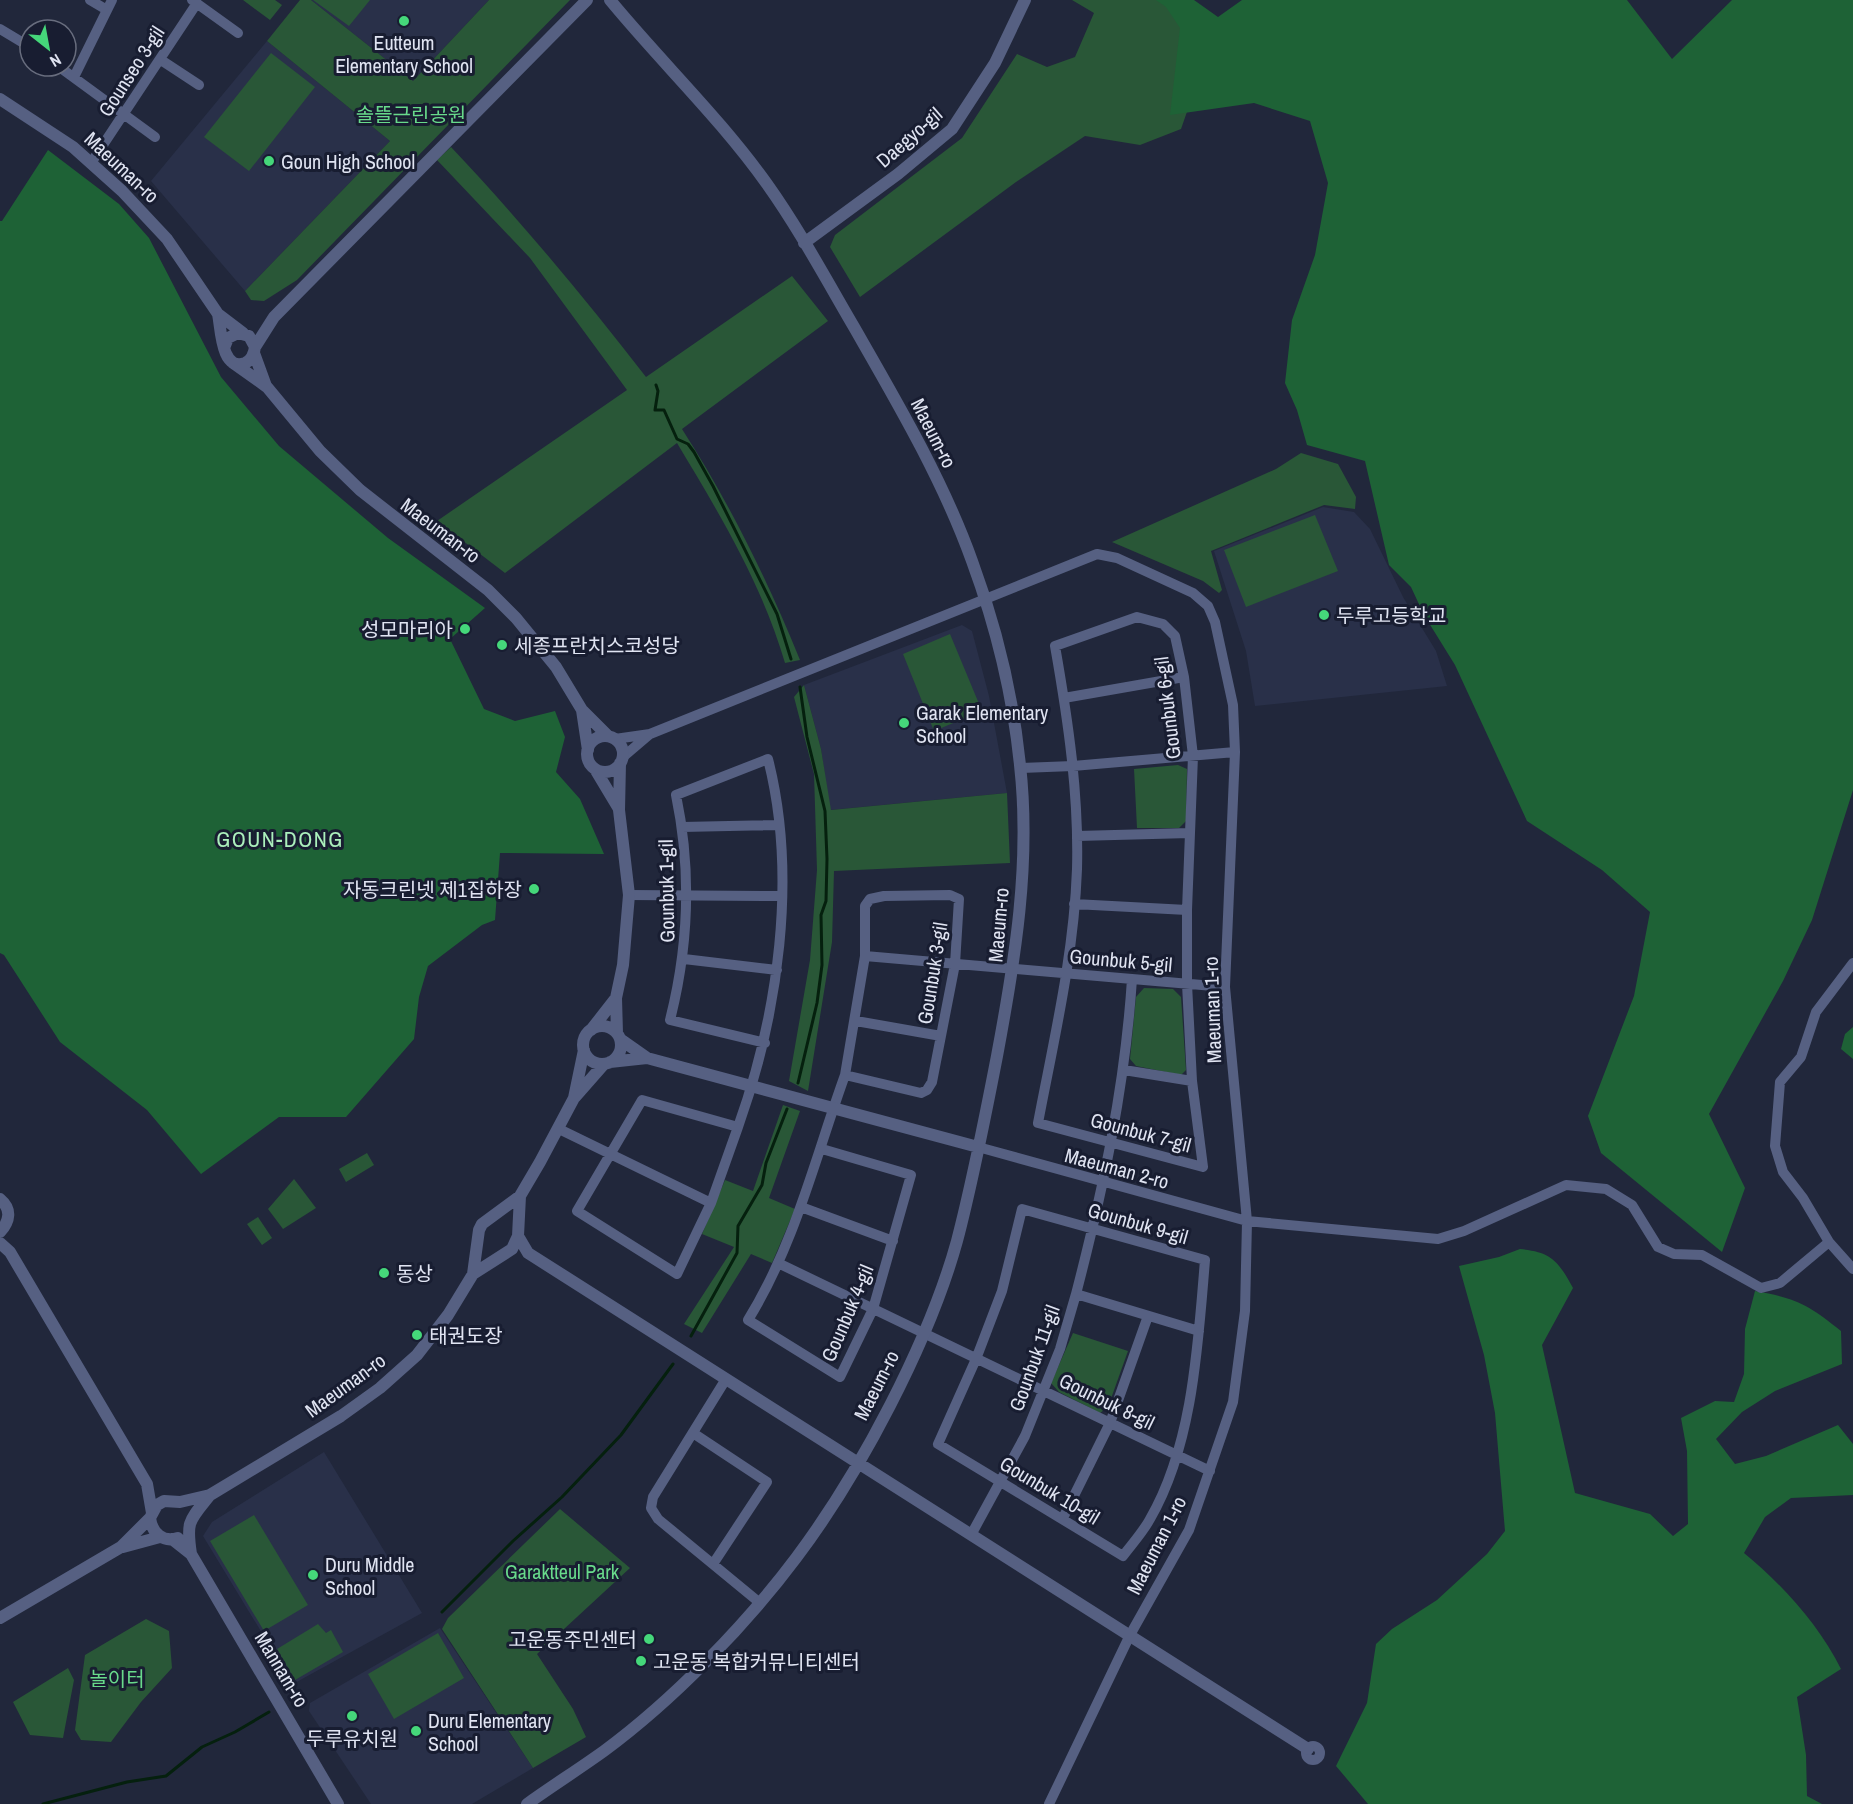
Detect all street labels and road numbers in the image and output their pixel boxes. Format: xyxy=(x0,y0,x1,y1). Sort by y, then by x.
street label: Gounseo 3-gil xyxy=(92,20,170,122)
street label: Daegyo-gil xyxy=(870,101,948,173)
street label: Maeuman-ro xyxy=(79,125,165,209)
street label: Maeum-ro xyxy=(905,394,963,472)
street label: Maeuman-ro xyxy=(396,491,486,569)
street label: Gounbuk 6-gil xyxy=(1147,655,1187,761)
street label: Gounbuk 1-gil xyxy=(652,839,680,943)
street label: Maeum-ro xyxy=(981,887,1015,963)
street label: Gounbuk 3-gil xyxy=(911,920,953,1026)
street label: Gounbuk 5-gil xyxy=(1069,942,1173,978)
street label: Maeuman 1-ro xyxy=(1197,956,1227,1064)
street label: Gounbuk 7-gil xyxy=(1088,1106,1194,1158)
street label: Maeuman 2-ro xyxy=(1062,1141,1172,1195)
street label: Gounbuk 9-gil xyxy=(1085,1196,1191,1250)
street label: Gounbuk 4-gil xyxy=(814,1260,880,1366)
street label: Gounbuk 11-gil xyxy=(1002,1301,1066,1415)
street label: Maeum-ro xyxy=(847,1346,905,1424)
street label: Maeuman-ro xyxy=(299,1347,391,1423)
street label: Gounbuk 8-gil xyxy=(1055,1366,1159,1436)
street label: Gounbuk 10-gil xyxy=(995,1450,1105,1530)
street label: Maeuman 1-ro xyxy=(1120,1491,1192,1599)
street label: Mannam-ro xyxy=(249,1626,315,1712)

